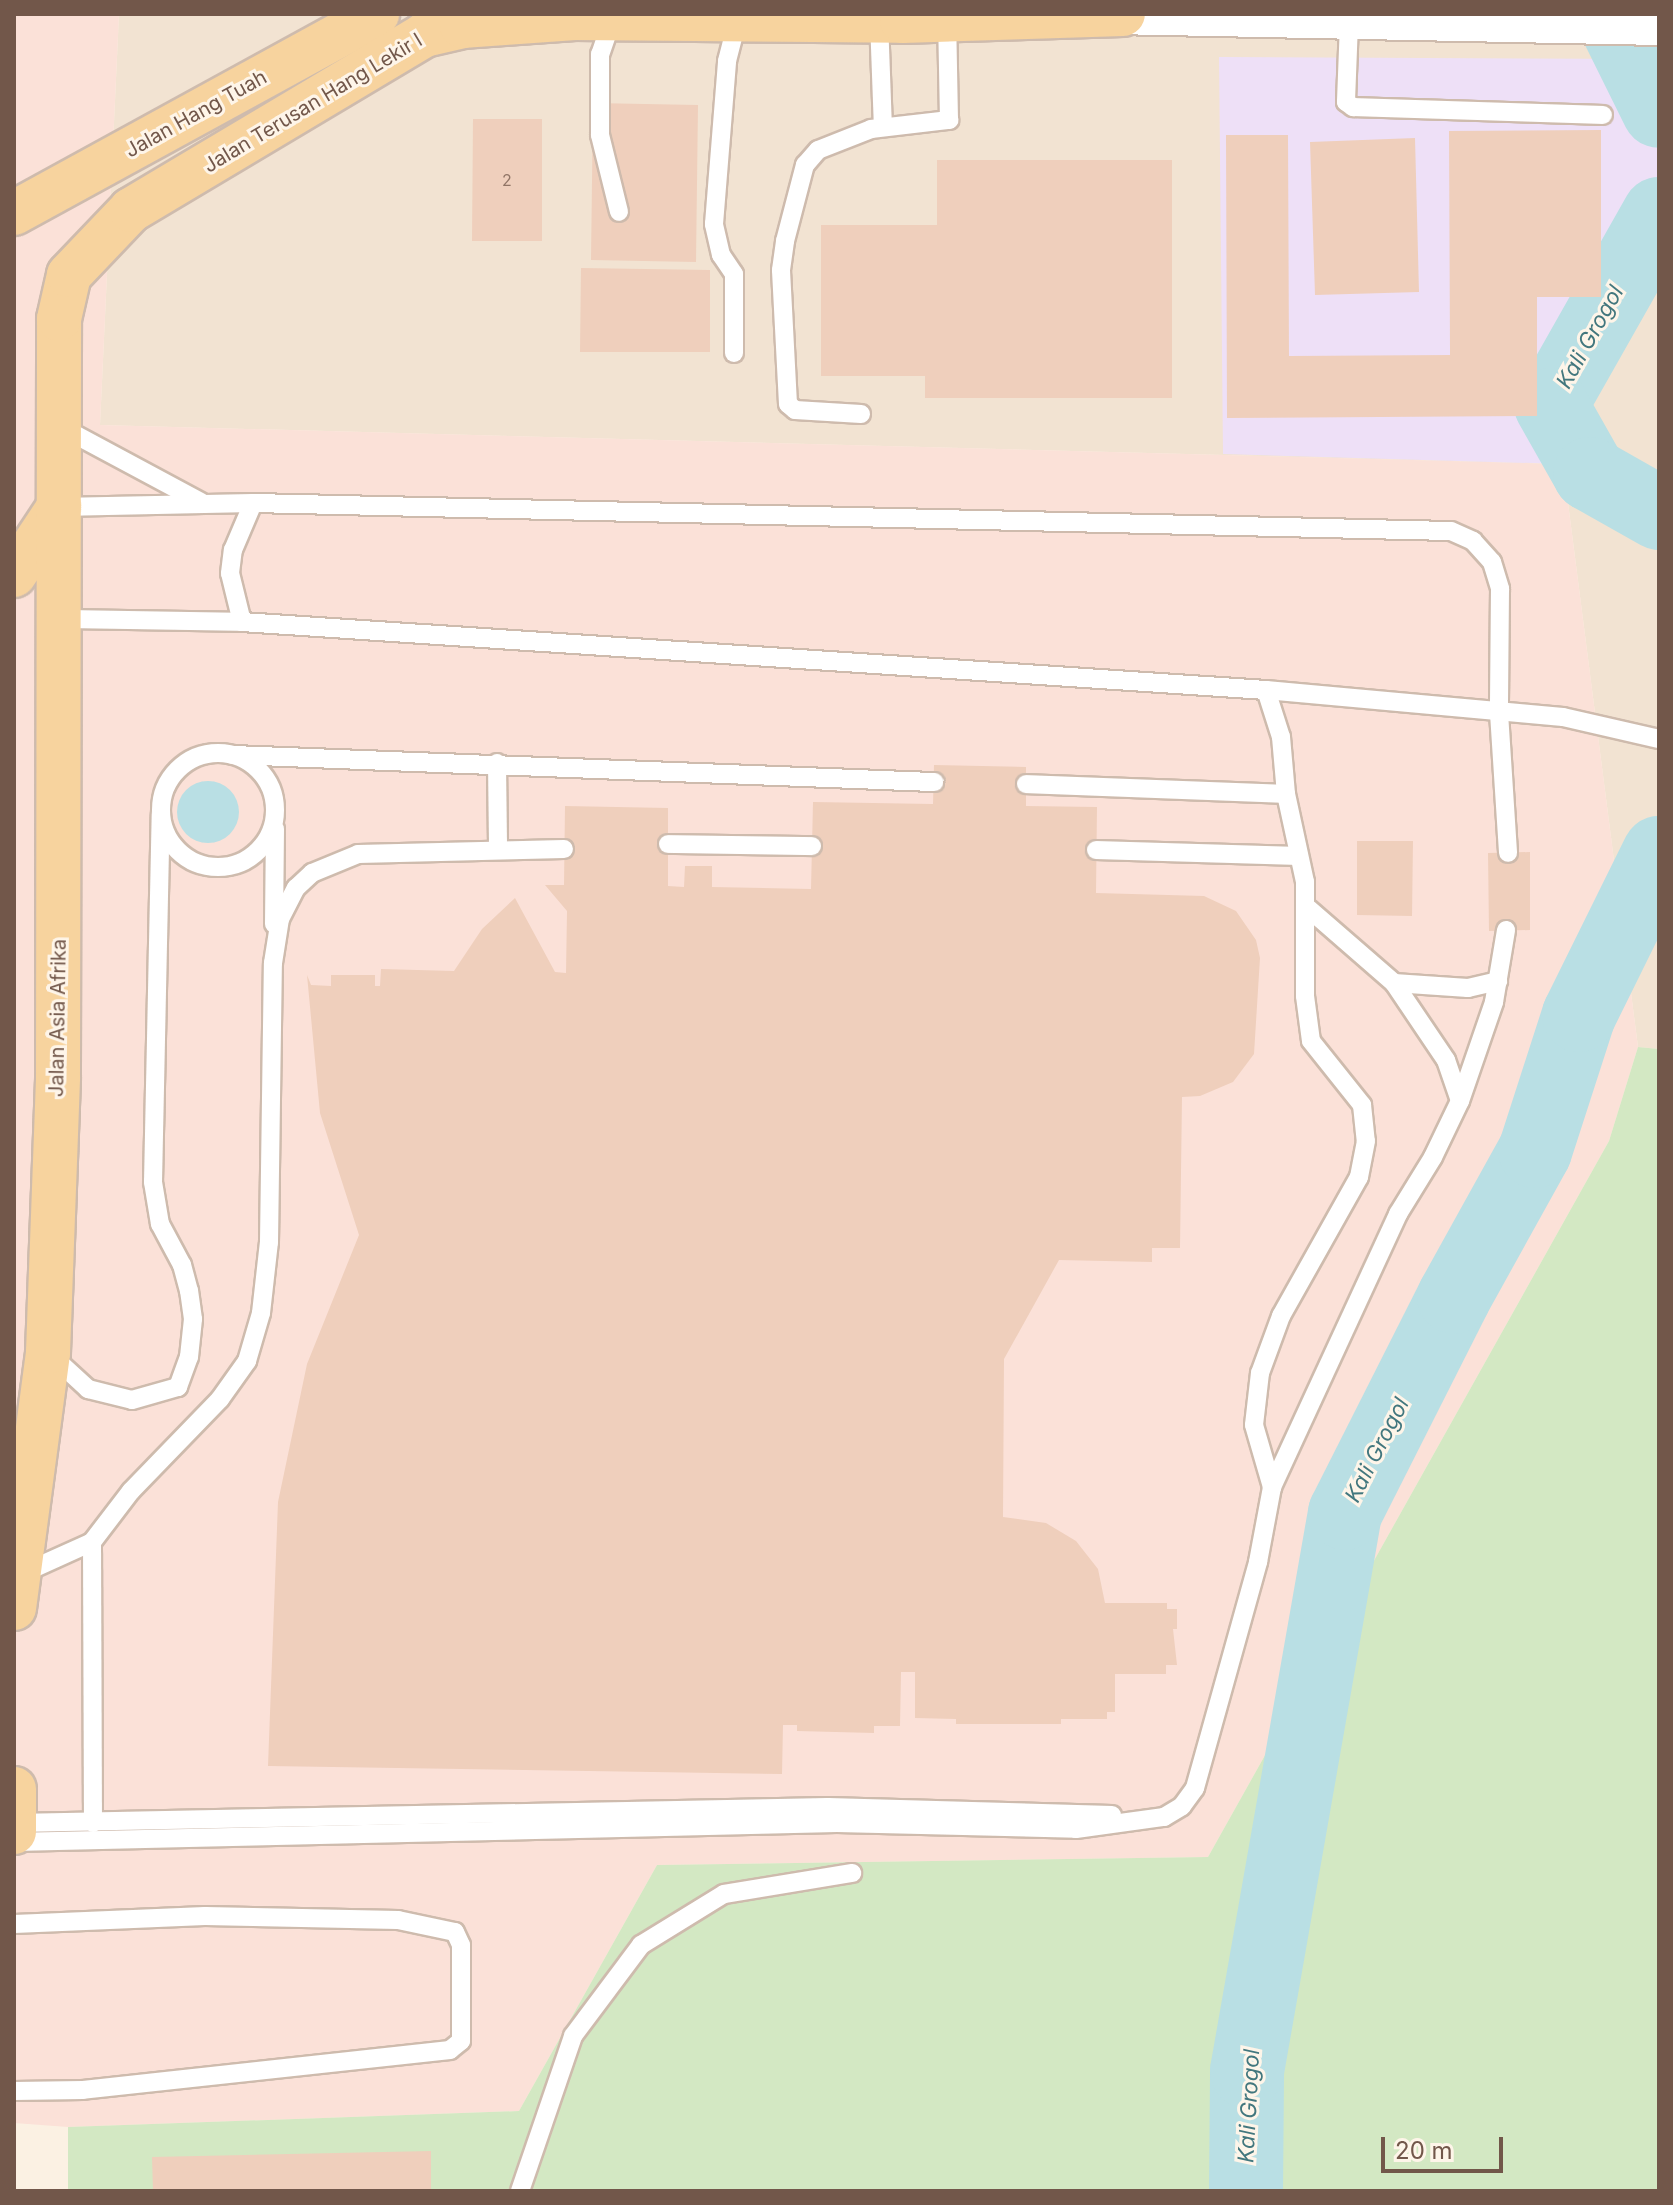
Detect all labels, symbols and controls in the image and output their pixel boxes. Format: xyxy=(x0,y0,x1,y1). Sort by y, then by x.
street label: Jalan Terusan Hang Lekir I xyxy=(199,28,427,178)
street label: Jalan Hang Tuah xyxy=(121,65,271,163)
house number: 2 xyxy=(502,170,512,190)
water label: Kali Grogol xyxy=(1551,281,1629,393)
street label: Jalan Asia Afrika xyxy=(45,939,71,1097)
water label: Kali Grogol xyxy=(1339,1393,1415,1507)
water label: Kali Grogol xyxy=(1233,2048,1265,2164)
scale bar xyxy=(1385,2121,1507,2171)
text: 20 m xyxy=(1395,2136,1453,2165)

